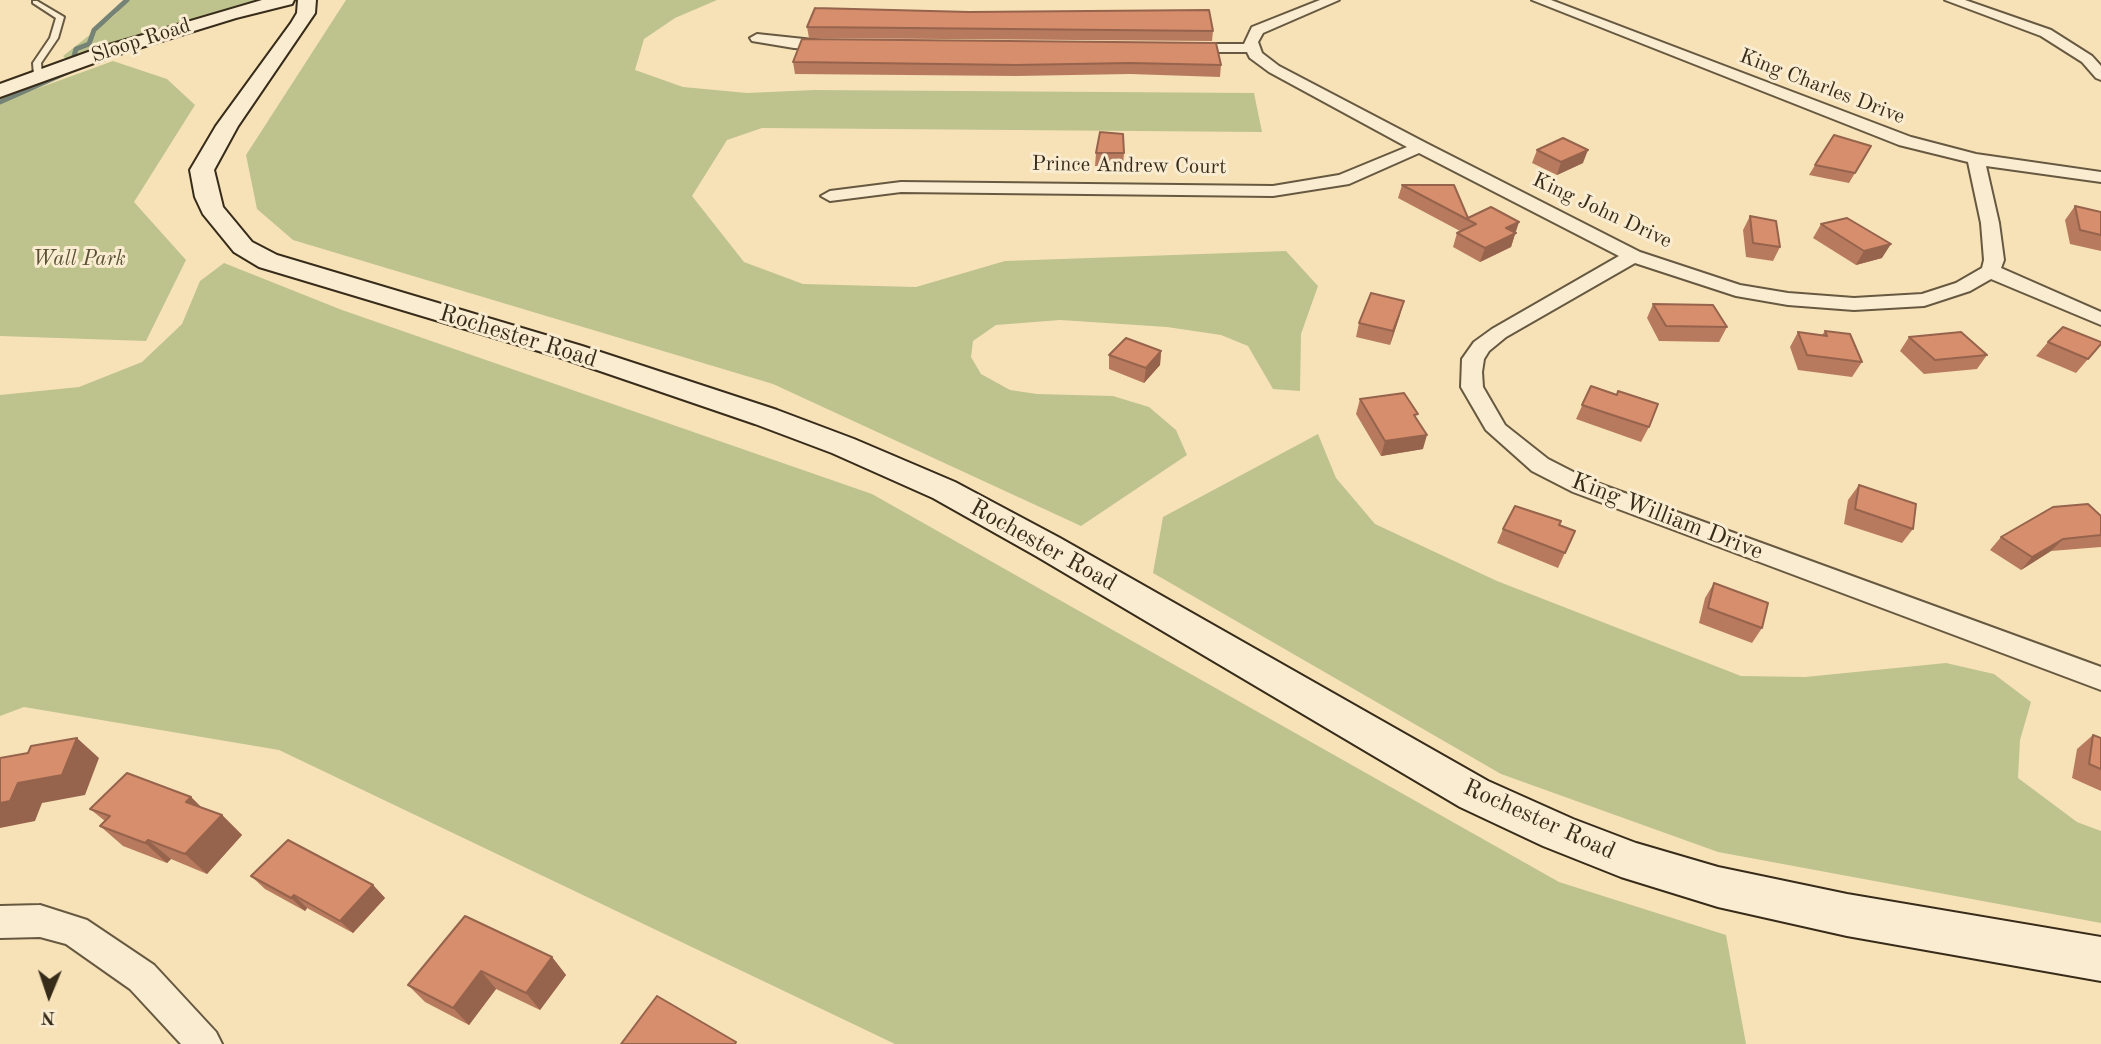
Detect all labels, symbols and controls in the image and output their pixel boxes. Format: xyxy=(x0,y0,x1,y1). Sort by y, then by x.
street label: Sloop Road xyxy=(88,13,194,69)
street label: King Charles Drive xyxy=(1736,44,1908,130)
street label: Prince Andrew Court xyxy=(1031,152,1227,180)
street label: King John Drive xyxy=(1528,168,1676,254)
park label: Wall Park xyxy=(32,246,126,272)
street label: Rochester Road xyxy=(436,299,600,375)
street label: King William Drive xyxy=(1567,467,1767,567)
street label: Rochester Road xyxy=(965,494,1121,598)
street label: Rochester Road xyxy=(1458,774,1620,866)
north arrow xyxy=(14,960,84,1030)
text: N xyxy=(41,1007,56,1026)

